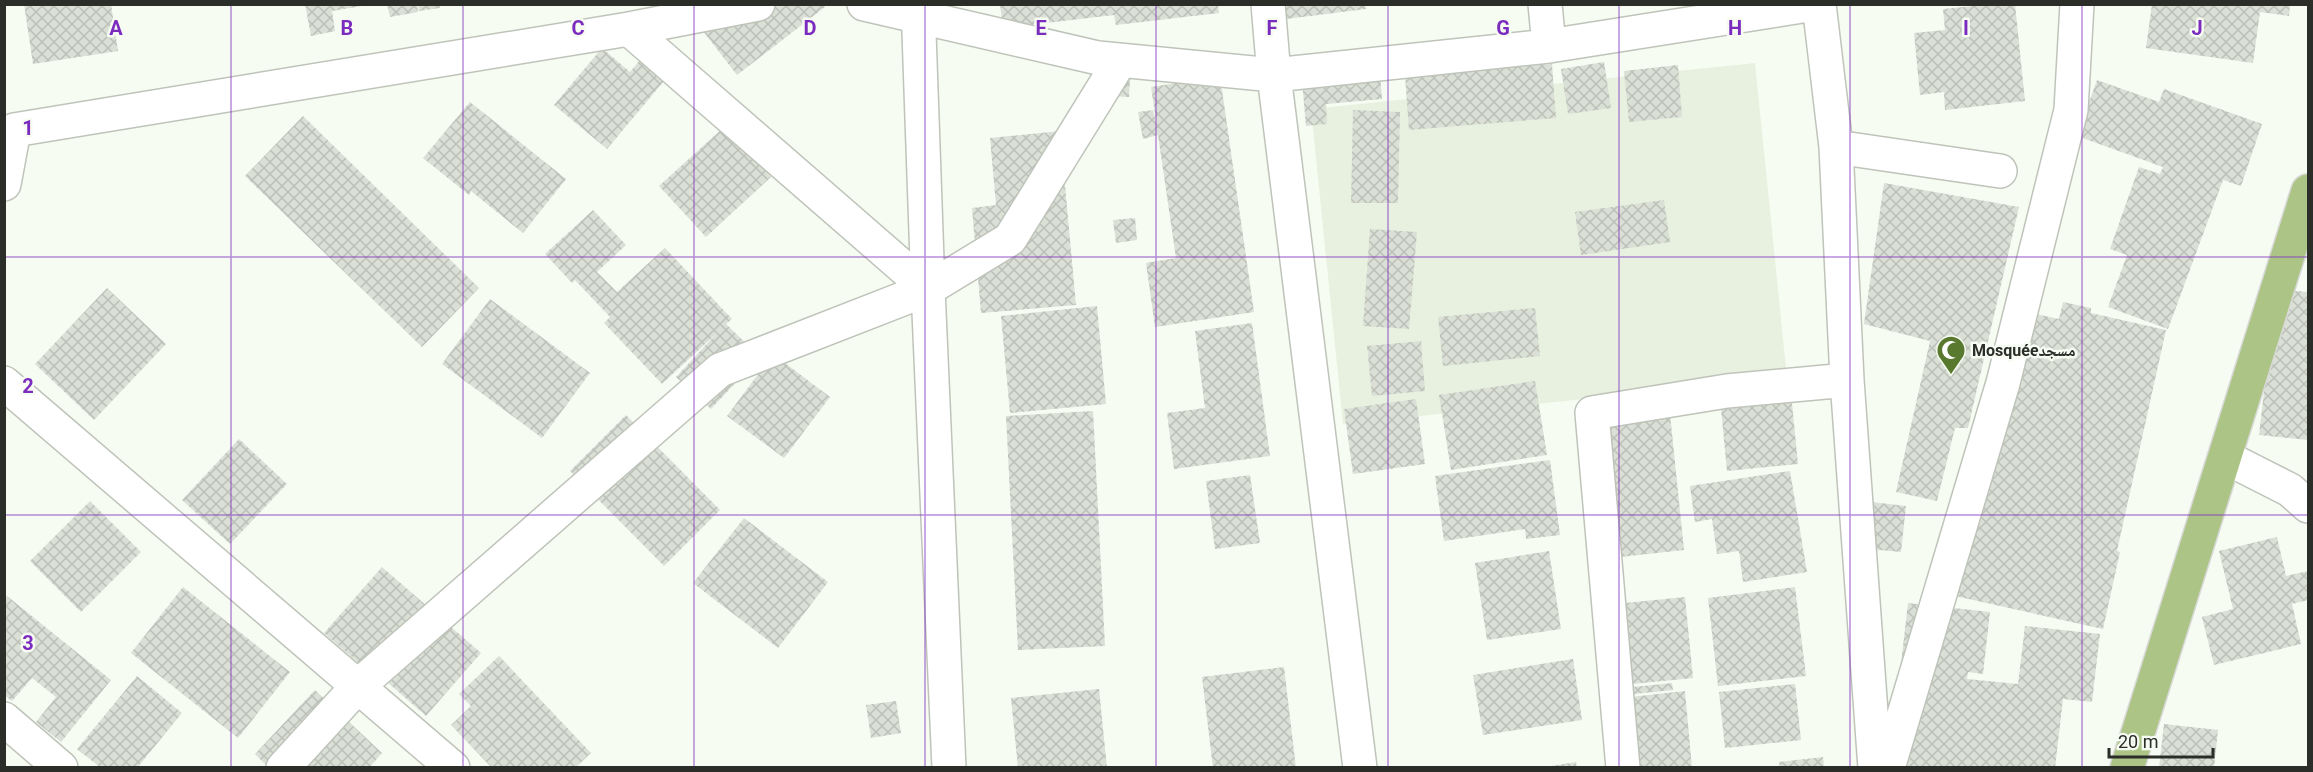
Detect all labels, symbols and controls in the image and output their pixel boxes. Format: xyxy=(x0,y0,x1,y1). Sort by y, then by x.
text: A xyxy=(109,16,123,40)
text: B xyxy=(341,16,353,40)
text: C xyxy=(571,16,585,40)
text: D xyxy=(804,16,817,40)
text: E xyxy=(1035,16,1047,40)
text: F xyxy=(1267,16,1278,40)
text: G xyxy=(1496,16,1510,40)
text: H xyxy=(1728,16,1742,40)
text: I xyxy=(1963,16,1969,40)
text: J xyxy=(2191,16,2203,40)
text: 1 xyxy=(22,116,34,140)
mosque icon: Mosquéeمسجد xyxy=(1935,334,1967,376)
place label: Mosquéeمسجد xyxy=(1972,341,2076,360)
text: 2 xyxy=(22,374,34,398)
text: 3 xyxy=(22,631,34,655)
scale bar xyxy=(2109,721,2212,759)
text: 20 m xyxy=(2118,731,2158,752)

